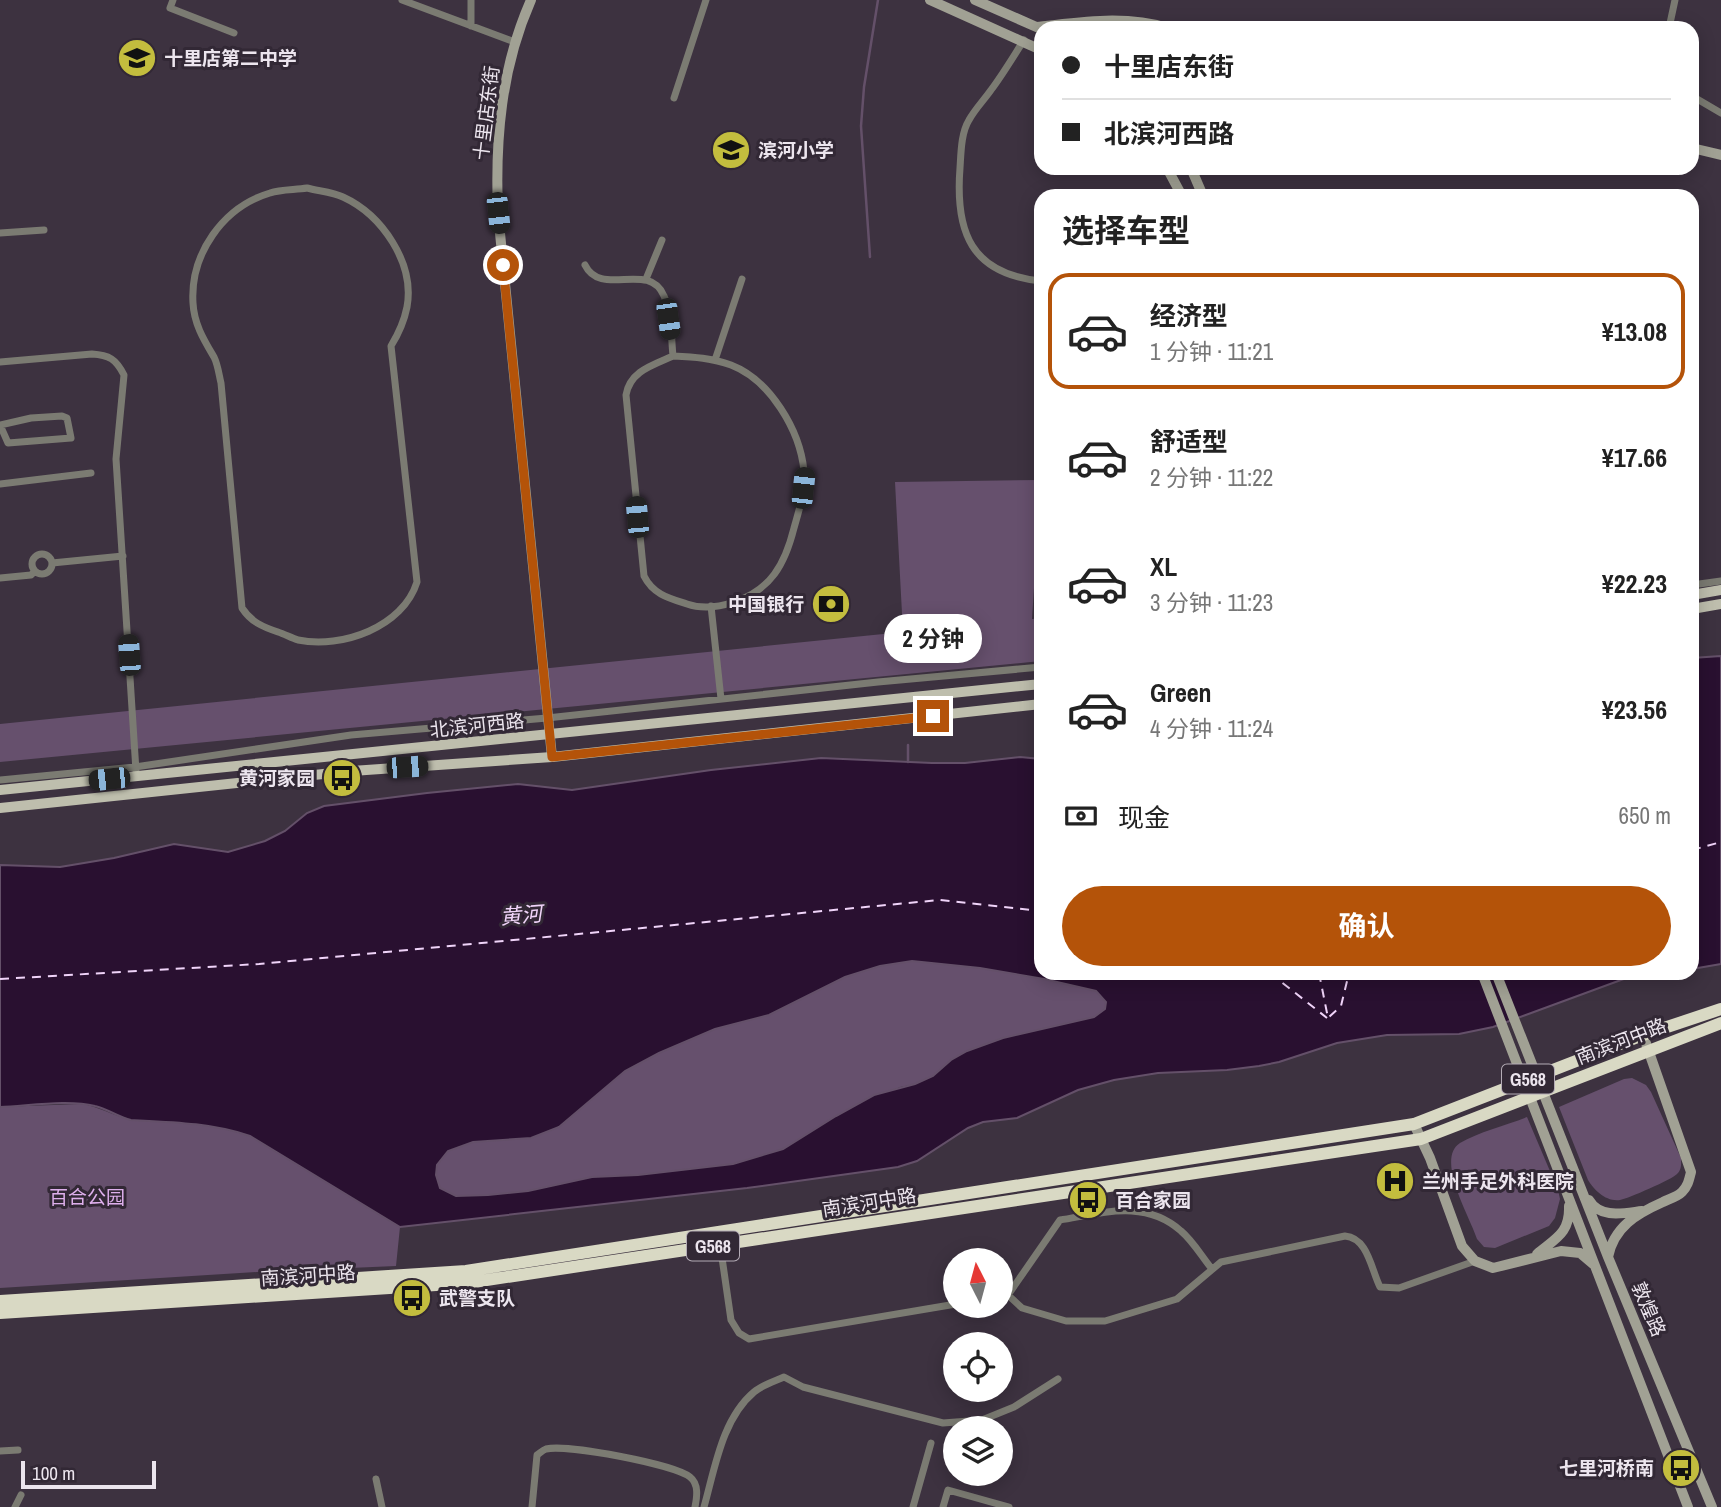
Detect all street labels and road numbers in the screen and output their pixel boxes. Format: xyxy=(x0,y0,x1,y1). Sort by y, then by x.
street label: 十里店东街 xyxy=(467,64,505,162)
street label: 北滨河西路 xyxy=(428,707,526,743)
street label: 南滨河中路 xyxy=(1572,1012,1670,1070)
road number: G568 xyxy=(1502,1064,1554,1094)
street label: 南滨河中路 xyxy=(820,1182,918,1222)
road number: G568 xyxy=(687,1232,739,1260)
street label: 南滨河中路 xyxy=(260,1259,356,1291)
street label: 敦煌路 xyxy=(1626,1278,1672,1340)

